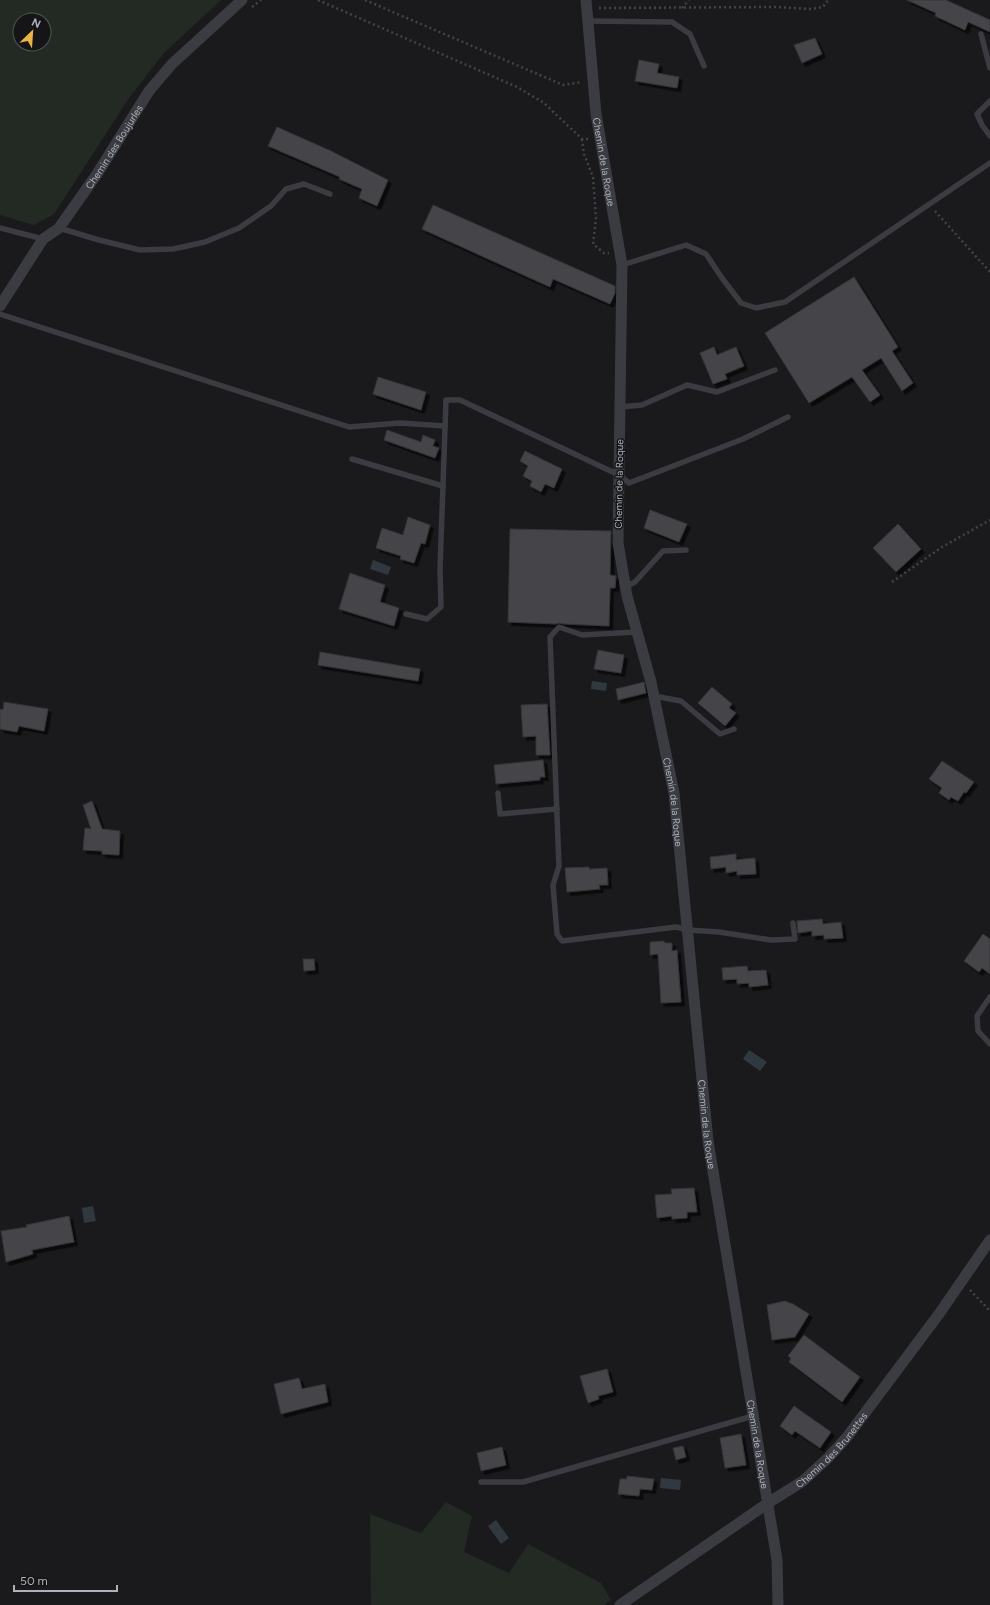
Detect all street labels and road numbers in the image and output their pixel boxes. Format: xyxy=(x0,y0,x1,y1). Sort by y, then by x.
street label: Chemin des Boujurles xyxy=(82,102,145,191)
street label: Chemin de la Roque xyxy=(590,117,618,208)
street label: Chemin de la Roque xyxy=(612,439,626,529)
street label: Chemin de la Roque xyxy=(660,756,686,848)
street label: Chemin de la Roque xyxy=(696,1079,719,1170)
street label: Chemin de la Roque xyxy=(744,1399,772,1490)
street label: Chemin des Brunettes xyxy=(793,1409,870,1491)

